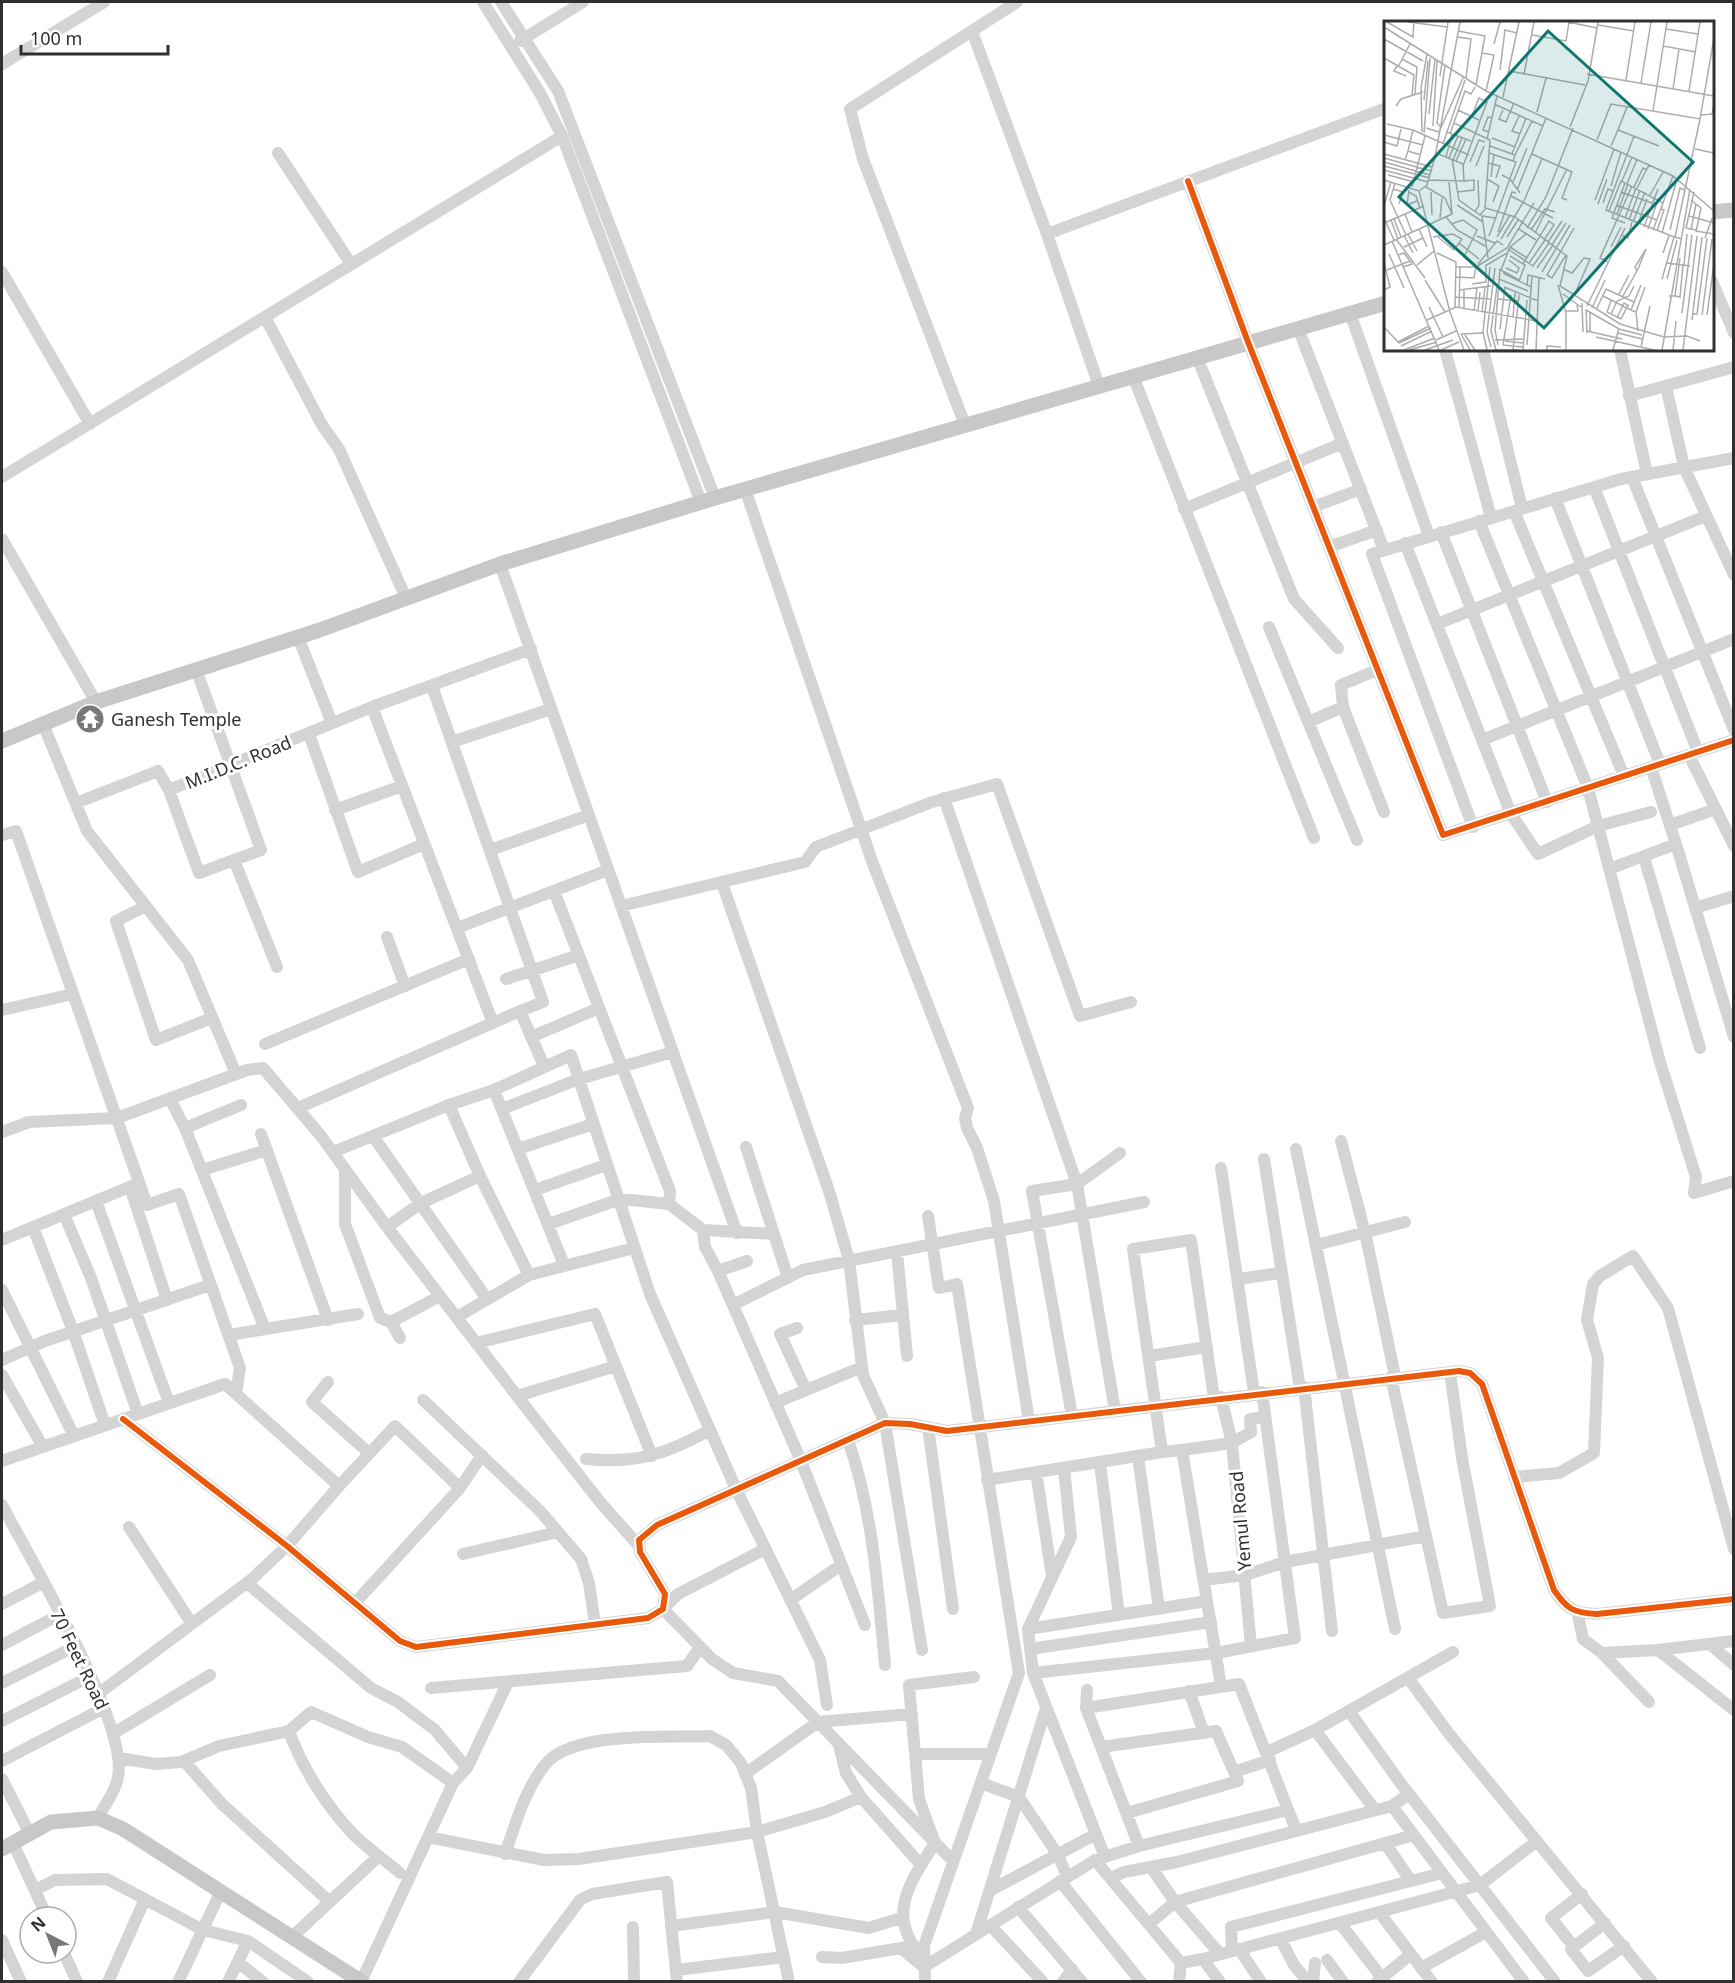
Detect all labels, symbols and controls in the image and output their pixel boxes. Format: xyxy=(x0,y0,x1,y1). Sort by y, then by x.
scale bar xyxy=(21,18,168,56)
inset map xyxy=(1384,21,1714,351)
text: 100 m xyxy=(30,26,82,50)
temple icon: Ganesh Temple xyxy=(74,703,106,735)
place label: Ganesh Temple xyxy=(111,707,242,731)
street label: M.I.D.C. Road xyxy=(181,730,295,794)
street label: Yemul Road xyxy=(1224,1470,1256,1572)
street label: 70 Feet Road xyxy=(45,1605,115,1713)
north arrow xyxy=(18,1905,78,1965)
text: N xyxy=(26,1911,50,1936)

